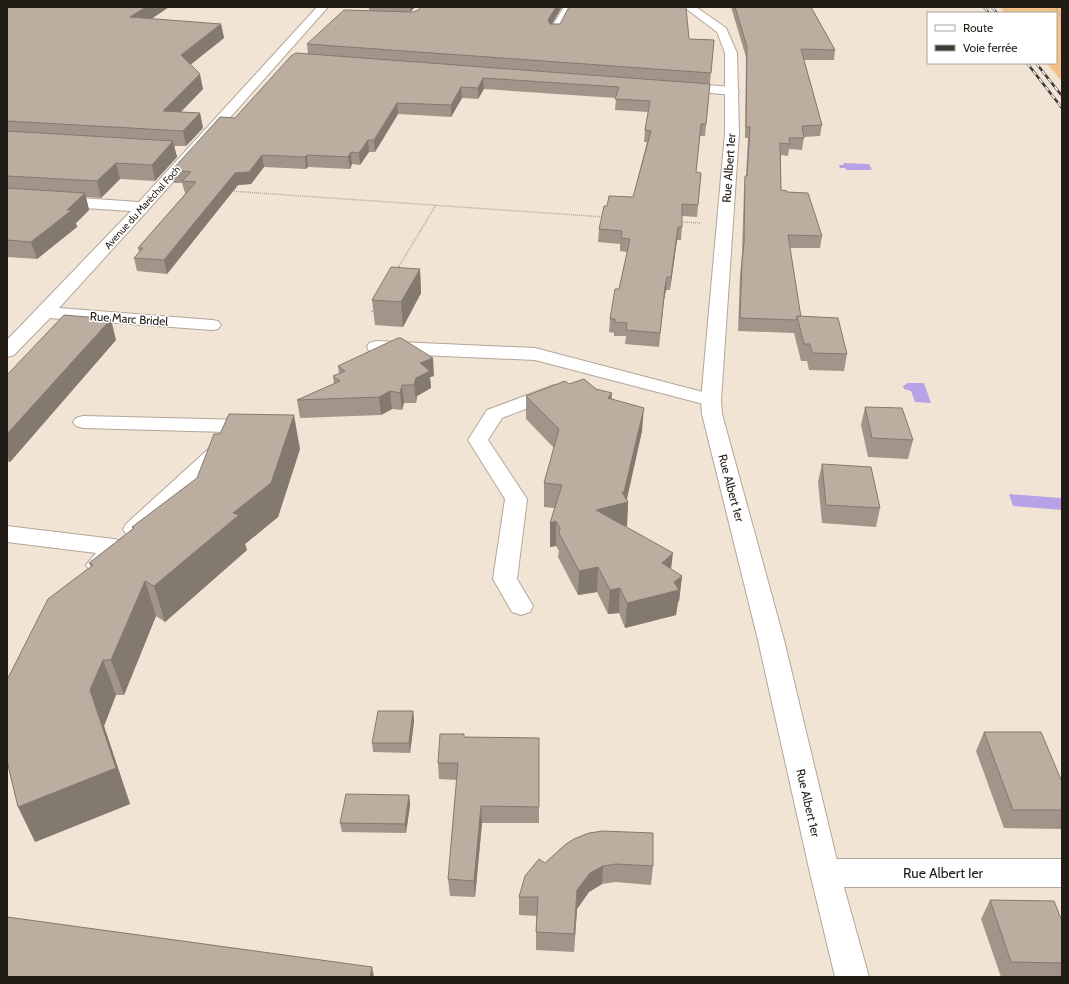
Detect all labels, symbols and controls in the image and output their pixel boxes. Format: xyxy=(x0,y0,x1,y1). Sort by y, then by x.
legend xyxy=(927,12,1057,64)
text: Route xyxy=(963,20,993,35)
text: Voie ferrée xyxy=(963,40,1017,55)
street label: Rue Albert 1er xyxy=(719,133,738,203)
street label: Avenue du Maréchal Foch xyxy=(102,163,183,252)
street label: Rue Marc Bridel xyxy=(89,308,169,329)
street label: Rue Albert 1er xyxy=(715,452,748,524)
street label: Rue Albert 1er xyxy=(793,767,824,839)
street label: Rue Albert Ier xyxy=(903,864,984,882)

